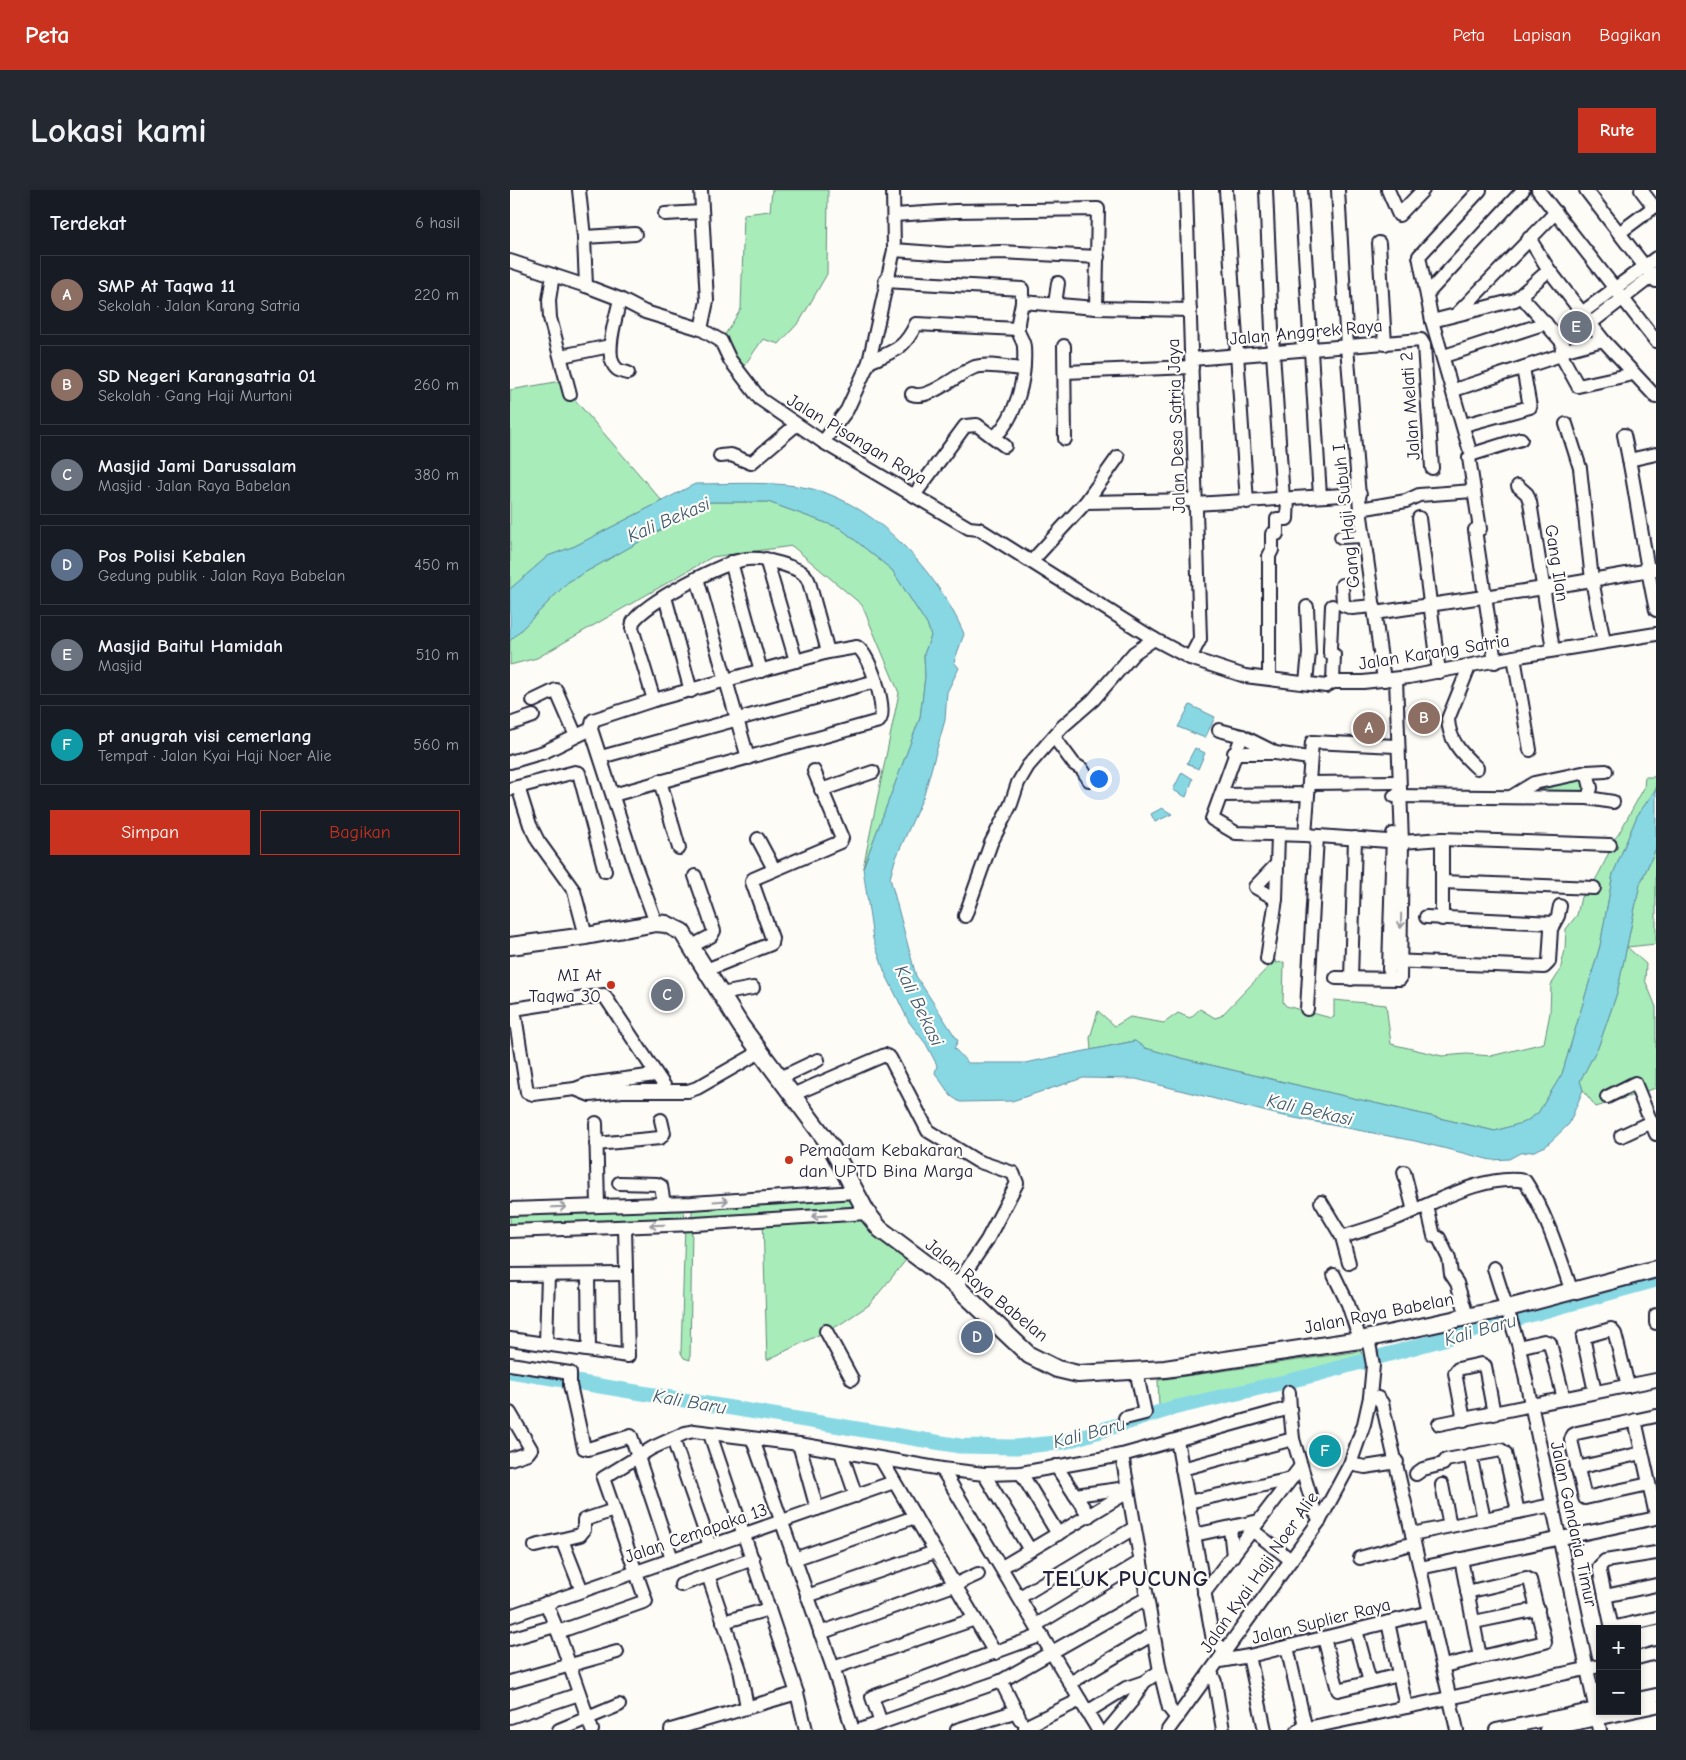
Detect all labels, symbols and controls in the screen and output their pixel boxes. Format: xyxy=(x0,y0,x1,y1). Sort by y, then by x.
text: Peta xyxy=(25,21,70,49)
text: Peta xyxy=(1453,25,1485,46)
text: Lapisan xyxy=(1513,25,1571,46)
text: Bagikan xyxy=(1599,25,1661,46)
button: Rute xyxy=(1578,108,1656,153)
text: Lokasi kami xyxy=(30,110,207,151)
text: Terdekat xyxy=(50,211,126,235)
text: 6 hasil xyxy=(415,214,460,232)
text: SMP At Taqwa 11 xyxy=(98,275,235,297)
text: A xyxy=(63,286,71,304)
text: 220 m xyxy=(414,286,459,304)
text: Sekolah · Jalan Karang Satria xyxy=(98,297,300,315)
pin: E xyxy=(1560,308,1592,346)
street label: Jalan Anggrek Raya xyxy=(1229,315,1383,350)
street label: Jalan Desa Satria Jaya xyxy=(1163,338,1190,514)
street label: Jalan Melati 2 xyxy=(1396,351,1425,461)
text: SD Negeri Karangsatria 01 xyxy=(98,365,316,387)
text: B xyxy=(62,376,72,394)
text: 260 m xyxy=(414,376,459,394)
text: Sekolah · Gang Haji Murtani xyxy=(98,387,292,405)
street label: Jalan Pisangan Raya xyxy=(783,389,930,489)
street label: Gang Haji Subuh I xyxy=(1328,443,1365,589)
text: Masjid Jami Darussalam xyxy=(98,455,296,477)
text: C xyxy=(62,466,72,484)
text: 380 m xyxy=(414,466,459,484)
text: Masjid · Jalan Raya Babelan xyxy=(98,477,291,495)
water label: Kali Bekasi xyxy=(624,492,714,547)
street label: Gang Ilan xyxy=(1540,523,1573,603)
text: Pos Polisi Kebalen xyxy=(98,545,246,567)
text: D xyxy=(62,556,72,574)
text: 450 m xyxy=(414,556,459,574)
text: Gedung publik · Jalan Raya Babelan xyxy=(98,567,345,585)
street label: Jalan Karang Satria xyxy=(1357,630,1511,675)
text: Masjid Baitul Hamidah xyxy=(98,635,283,657)
text: E xyxy=(62,646,72,664)
text: 510 m xyxy=(416,646,459,664)
text: Masjid xyxy=(98,657,142,675)
pin: B xyxy=(1408,699,1440,737)
pin: A xyxy=(1353,709,1385,747)
text: pt anugrah visi cemerlang xyxy=(98,725,312,747)
text: F xyxy=(62,736,72,754)
text: 560 m xyxy=(413,736,459,754)
text: Tempat · Jalan Kyai Haji Noer Alie xyxy=(98,747,332,765)
your location xyxy=(1086,766,1112,792)
button: Simpan xyxy=(50,810,250,855)
button: Bagikan xyxy=(260,810,460,855)
one-way arrow xyxy=(1396,912,1406,929)
water label: Kali Bekasi xyxy=(890,961,949,1050)
place label: MI At Taqwa 30 xyxy=(529,965,602,1007)
pin: C xyxy=(651,976,683,1014)
marker: MI At Taqwa 30 xyxy=(605,979,617,991)
water label: Kali Bekasi xyxy=(1265,1089,1356,1131)
place label: Pemadam Kebakaran dan UPTD Bina Marga xyxy=(799,1140,973,1182)
marker: Pemadam Kebakaran dan UPTD Bina Marga xyxy=(783,1154,795,1166)
one-way arrow xyxy=(713,1197,729,1206)
one-way arrow xyxy=(550,1202,566,1212)
one-way arrow xyxy=(811,1211,827,1221)
one-way arrow xyxy=(649,1221,665,1230)
street label: Jalan Raya Babelan xyxy=(921,1234,1052,1346)
street label: Jalan Raya Babelan xyxy=(1303,1289,1456,1338)
water label: Kali Baru xyxy=(1442,1309,1519,1351)
pin: D xyxy=(961,1318,993,1356)
water label: Kali Baru xyxy=(651,1385,728,1419)
water label: Kali Baru xyxy=(1051,1413,1128,1453)
pin: F xyxy=(1309,1432,1341,1470)
street label: Jalan Gandaria Timur xyxy=(1546,1439,1602,1610)
street label: Jalan Kyai Haji Noer Alie xyxy=(1196,1488,1323,1657)
street label: Jalan Cemapaka 13 xyxy=(622,1499,770,1568)
district label: TELUK PUCUNG xyxy=(1043,1566,1209,1592)
street label: Jalan Suplier Raya xyxy=(1249,1594,1393,1649)
map controls xyxy=(1596,1625,1641,1715)
button: + xyxy=(1596,1625,1641,1670)
button: − xyxy=(1596,1670,1641,1715)

